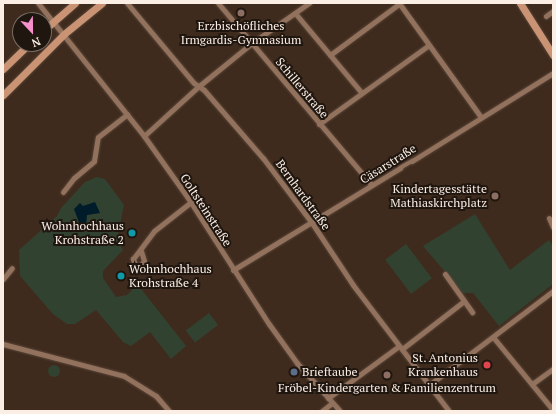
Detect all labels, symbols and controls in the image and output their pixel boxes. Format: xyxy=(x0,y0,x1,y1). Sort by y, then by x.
marker: Erzbischöfliches Irmgardis-Gymnasium xyxy=(236,8,246,18)
north arrow xyxy=(12,12,52,52)
place label: Erzbischöfliches Irmgardis-Gymnasium xyxy=(181,19,301,47)
text: N xyxy=(30,34,43,50)
street label: Schillerstraße xyxy=(273,55,331,121)
street label: Cäsarstraße xyxy=(357,141,419,187)
street label: Bernhardstraße xyxy=(273,157,333,233)
street label: Goltsteinstraße xyxy=(177,171,235,249)
place label: Kindertagesstätte Mathiaskirchplatz xyxy=(390,182,487,210)
marker: Kindertagesstätte Mathiaskirchplatz xyxy=(490,191,500,201)
place label: Wohnhochhaus Krohstraße 2 xyxy=(41,219,124,247)
marker: Wohnhochhaus Krohstraße 2 xyxy=(127,228,137,238)
place label: Wohnhochhaus Krohstraße 4 xyxy=(129,262,212,290)
marker: Wohnhochhaus Krohstraße 4 xyxy=(116,271,126,281)
place label: St. Antonius Krankenhaus xyxy=(408,351,478,379)
marker: St. Antonius Krankenhaus xyxy=(481,359,493,371)
place label: Brieftaube xyxy=(302,365,358,379)
marker: Brieftaube xyxy=(289,367,299,377)
marker: Fröbel-Kindergarten & Familienzentrum xyxy=(382,370,392,380)
place label: Fröbel-Kindergarten & Familienzentrum xyxy=(278,381,496,395)

